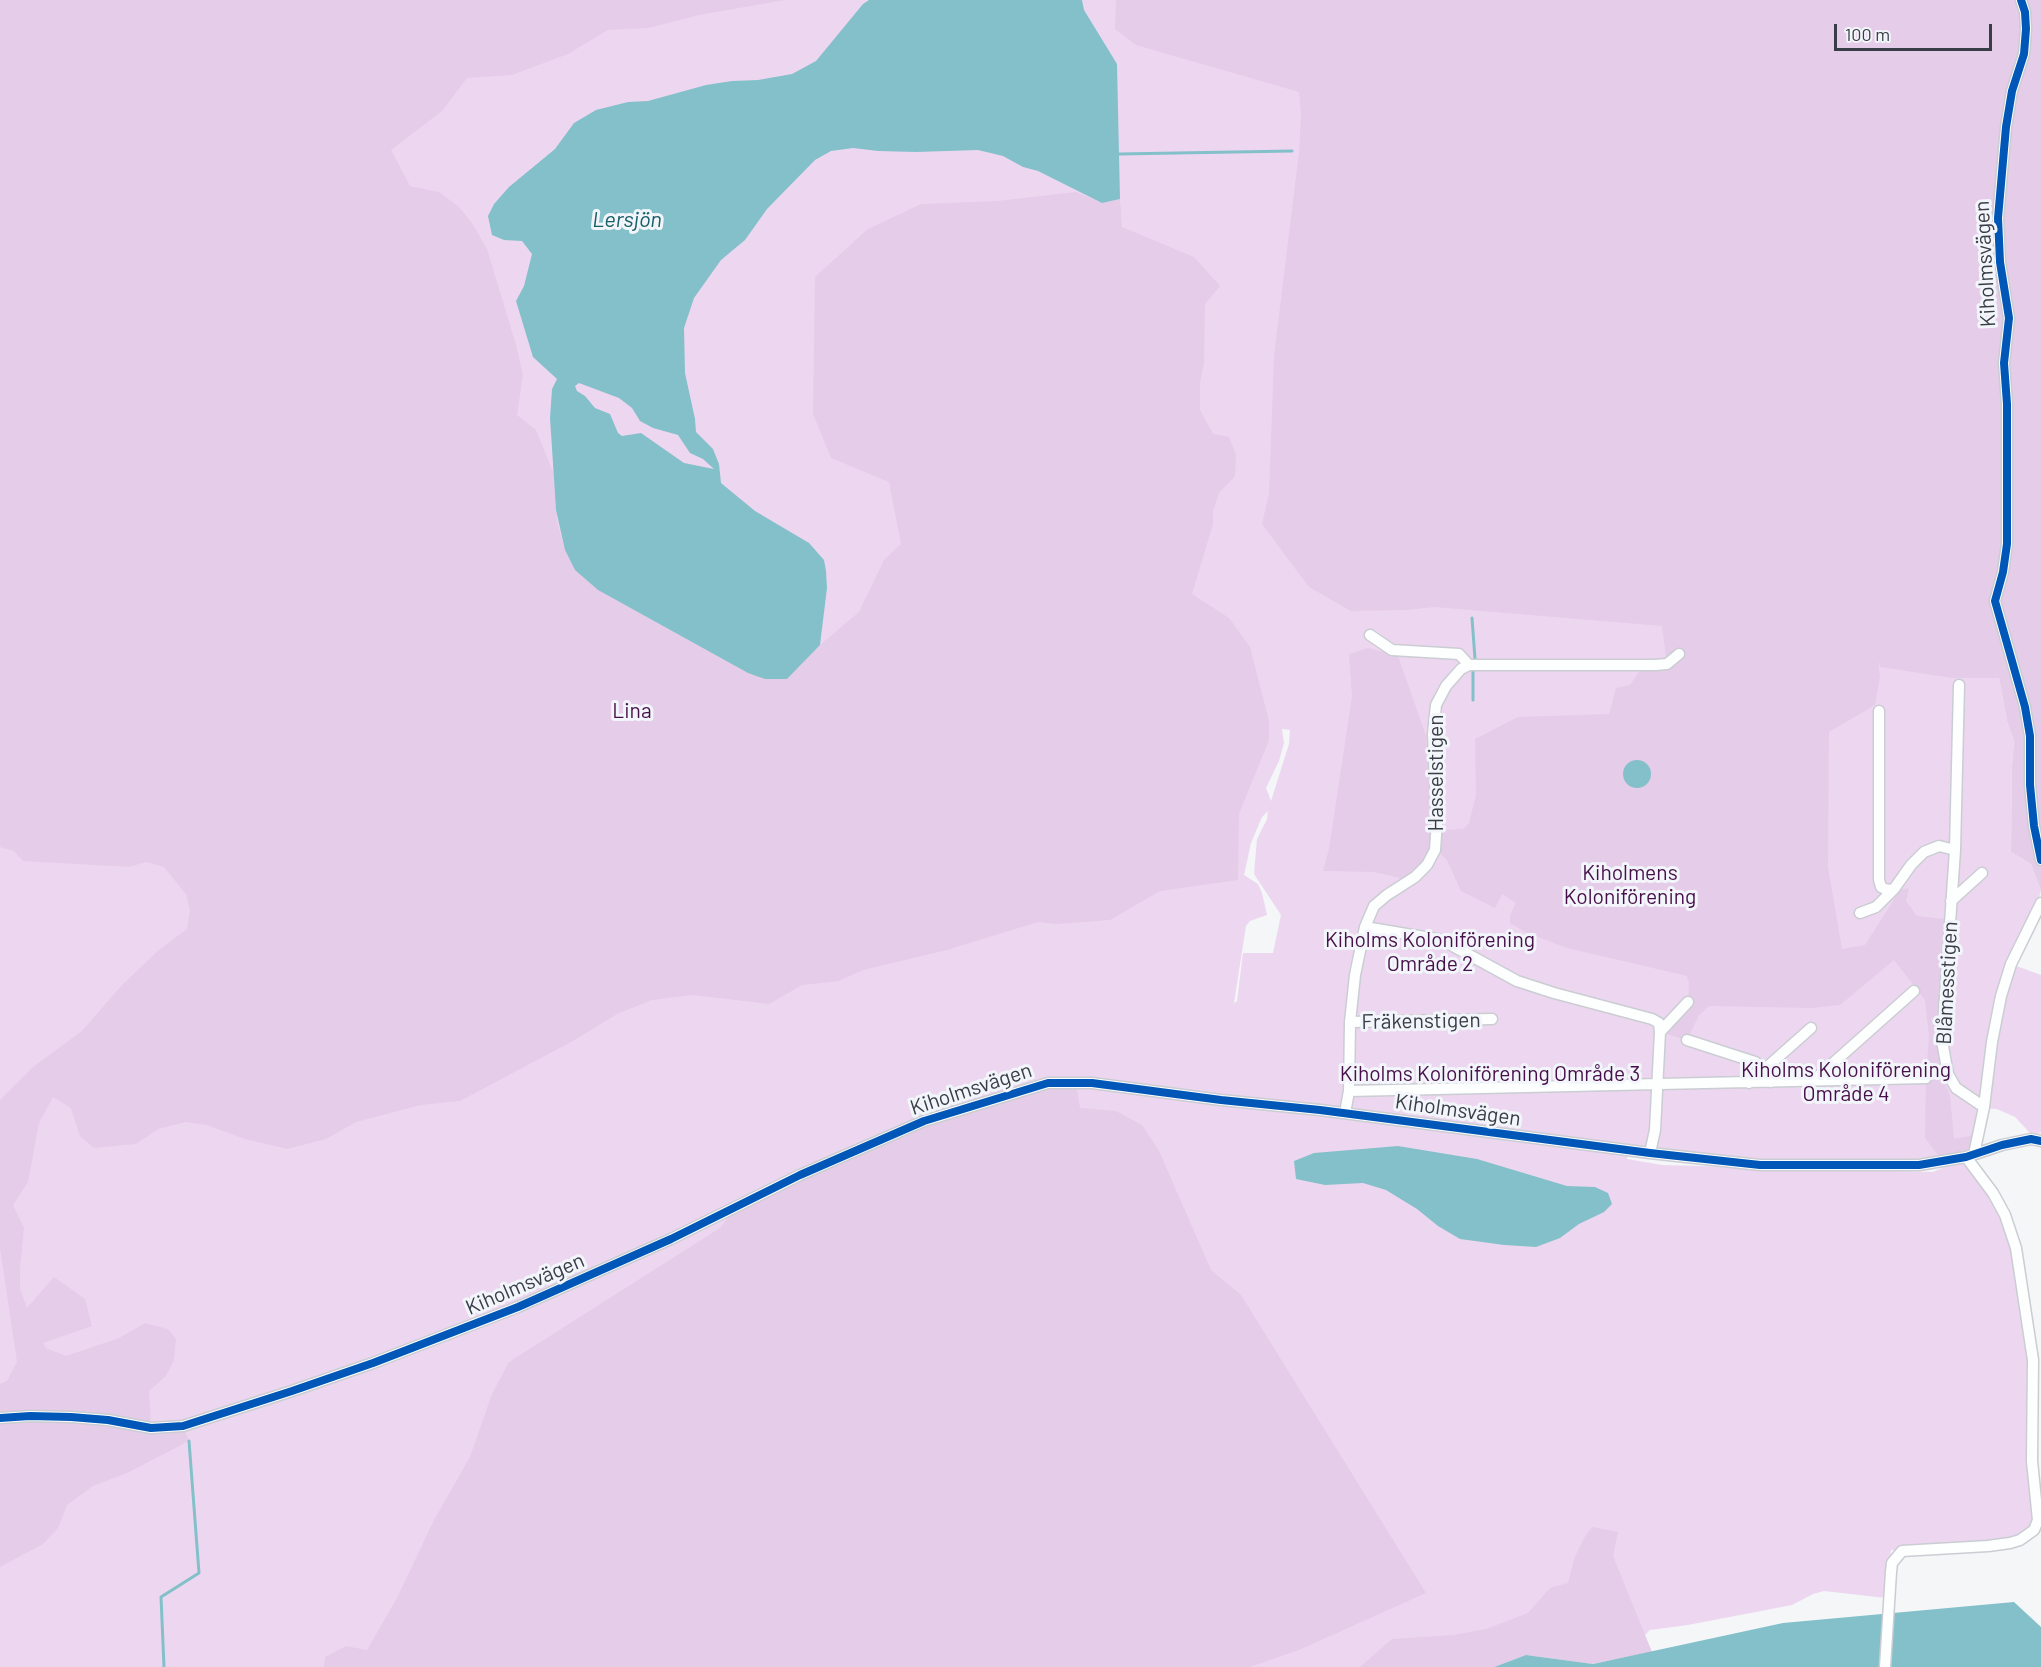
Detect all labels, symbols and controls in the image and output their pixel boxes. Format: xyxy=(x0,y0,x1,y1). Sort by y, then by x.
scale bar xyxy=(1837,12,1994,50)
text: 100 m xyxy=(1845,23,1890,45)
street label: Kiholmsvägen xyxy=(1969,200,2001,328)
water label: Lersjön xyxy=(592,207,662,233)
park label: Lina xyxy=(612,698,652,724)
street label: Hasselstigen xyxy=(1423,714,1449,832)
park label: Kiholmens Koloniförening xyxy=(1564,860,1696,910)
street label: Blåmesstigen xyxy=(1931,921,1963,1045)
park label: Kiholms Koloniförening Område 2 xyxy=(1325,927,1535,977)
street label: Fräkenstigen xyxy=(1361,1007,1481,1035)
street label: Kiholmsvägen xyxy=(907,1057,1035,1121)
park label: Kiholms Koloniförening Område 4 xyxy=(1741,1057,1951,1107)
park label: Kiholms Koloniförening Område 3 xyxy=(1340,1061,1640,1087)
street label: Kiholmsvägen xyxy=(1394,1089,1522,1131)
street label: Kiholmsvägen xyxy=(462,1248,588,1320)

